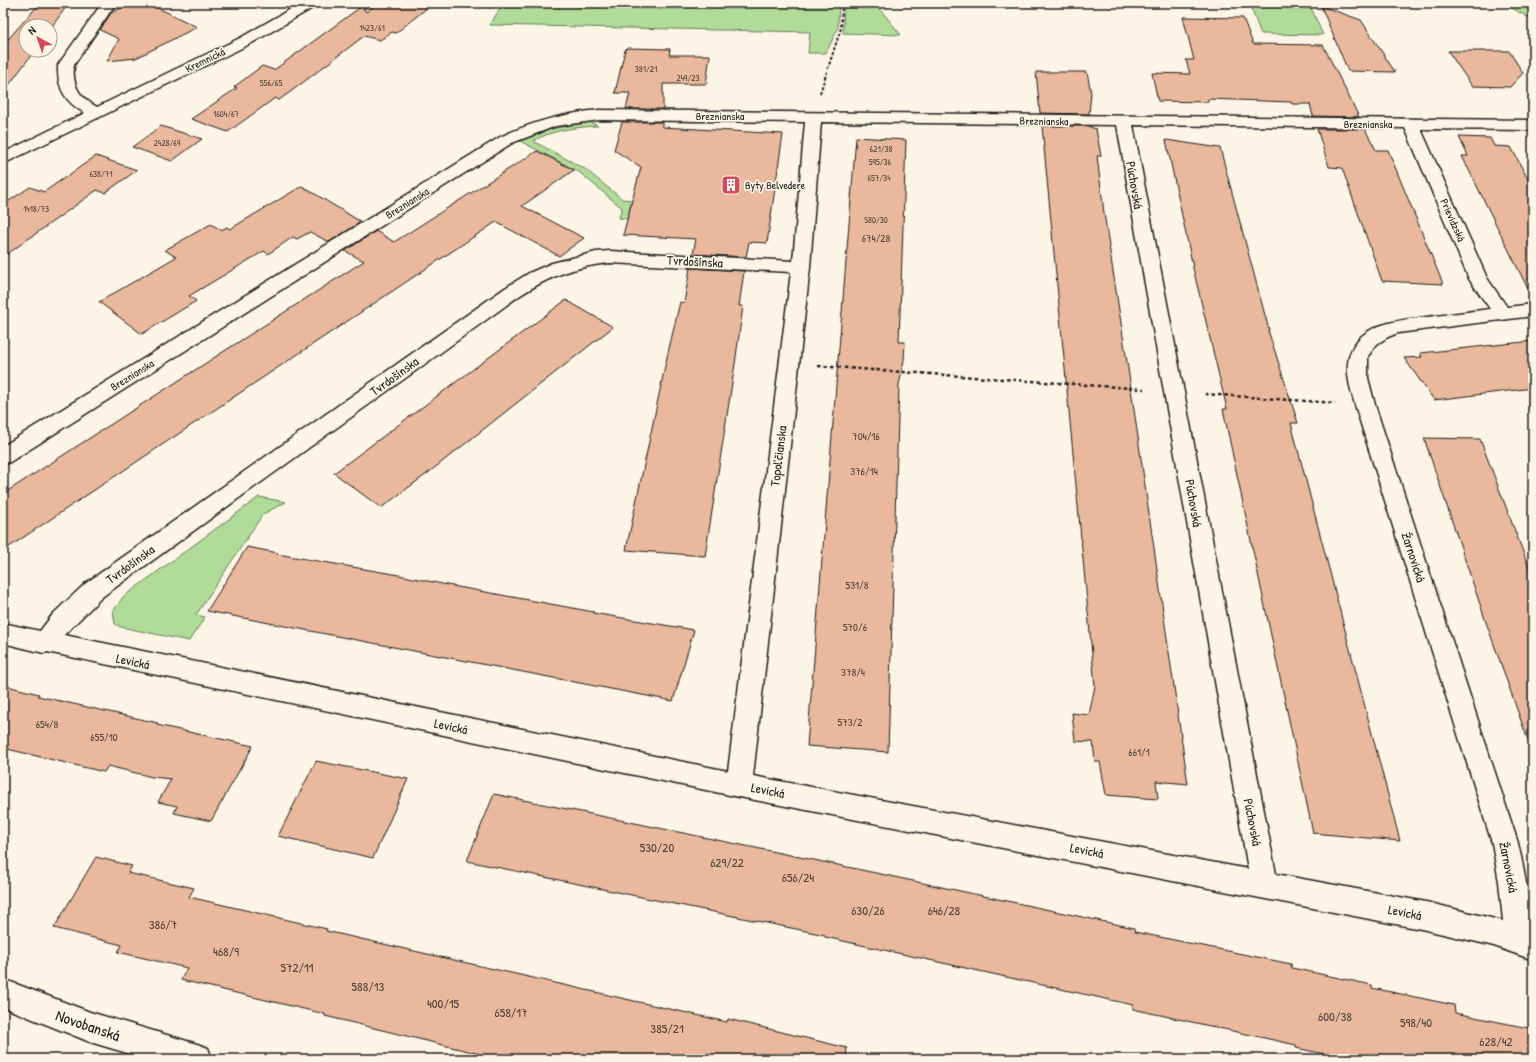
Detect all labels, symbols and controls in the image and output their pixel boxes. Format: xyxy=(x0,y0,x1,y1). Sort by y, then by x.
north arrow xyxy=(18,18,58,58)
house number: 1423/61 xyxy=(359,22,385,34)
text: N xyxy=(25,23,38,38)
street label: Kremnická xyxy=(183,44,228,76)
house number: 381/21 xyxy=(635,63,657,75)
house number: 249/23 xyxy=(677,72,699,84)
house number: 556/65 xyxy=(260,77,282,89)
house number: 1604/67 xyxy=(213,108,240,120)
street label: Breznianska xyxy=(696,109,745,123)
street label: Breznianska xyxy=(1020,114,1069,128)
street label: Breznianska xyxy=(1344,117,1393,131)
house number: 2428/69 xyxy=(154,137,181,149)
house number: 621/38 xyxy=(870,143,893,155)
house number: 595/36 xyxy=(869,156,892,168)
street label: Púchovská xyxy=(1122,160,1148,210)
house number: 638/71 xyxy=(89,168,113,180)
house number: 657/34 xyxy=(867,172,891,184)
building icon: Byty Belvedere xyxy=(720,174,742,196)
place label: Byty Belvedere xyxy=(745,178,806,192)
street label: Breznianska xyxy=(383,184,432,222)
street label: Prievidzská xyxy=(1437,196,1469,244)
house number: 1418/73 xyxy=(23,203,49,215)
house number: 580/30 xyxy=(864,214,888,226)
house number: 674/28 xyxy=(862,231,890,245)
street label: Tvrdošínska xyxy=(667,251,723,271)
street label: Tvrdošínska xyxy=(366,352,422,400)
street label: Breznianska xyxy=(108,356,157,394)
street label: Topoľčianska xyxy=(765,425,791,487)
house number: 704/16 xyxy=(852,429,880,443)
house number: 376/14 xyxy=(850,464,878,478)
street label: Púchovská xyxy=(1181,478,1207,528)
street label: Žarnovická xyxy=(1397,530,1431,584)
street label: Tvrdošínska xyxy=(102,540,158,588)
house number: 531/8 xyxy=(846,578,869,592)
house number: 570/6 xyxy=(843,620,868,634)
street label: Levická xyxy=(115,649,151,673)
house number: 378/4 xyxy=(841,665,865,679)
street label: Levická xyxy=(433,714,469,738)
house number: 573/2 xyxy=(838,715,862,729)
house number: 654/8 xyxy=(36,717,59,731)
house number: 655/10 xyxy=(90,730,118,744)
house number: 661/1 xyxy=(1128,745,1150,759)
street label: Levická xyxy=(750,778,786,802)
street label: Púchovská xyxy=(1240,797,1266,847)
house number: 530/20 xyxy=(640,838,674,856)
street label: Levická xyxy=(1069,838,1105,862)
street label: Žarnovická xyxy=(1495,840,1523,894)
house number: 629/22 xyxy=(710,853,744,871)
house number: 656/24 xyxy=(782,868,814,886)
street label: Levická xyxy=(1387,900,1423,924)
house number: 630/26 xyxy=(851,901,885,919)
house number: 646/28 xyxy=(928,901,961,919)
house number: 386/7 xyxy=(149,915,177,933)
house number: 468/9 xyxy=(213,942,239,960)
house number: 572/11 xyxy=(281,958,314,976)
house number: 588/13 xyxy=(352,977,385,995)
house number: 400/15 xyxy=(427,994,460,1012)
house number: 658/17 xyxy=(495,1003,527,1021)
street label: Novobanská xyxy=(53,1004,123,1046)
house number: 600/38 xyxy=(1318,1007,1352,1025)
house number: 598/40 xyxy=(1400,1013,1432,1031)
house number: 385/21 xyxy=(650,1019,684,1037)
house number: 628/42 xyxy=(1479,1032,1513,1050)

